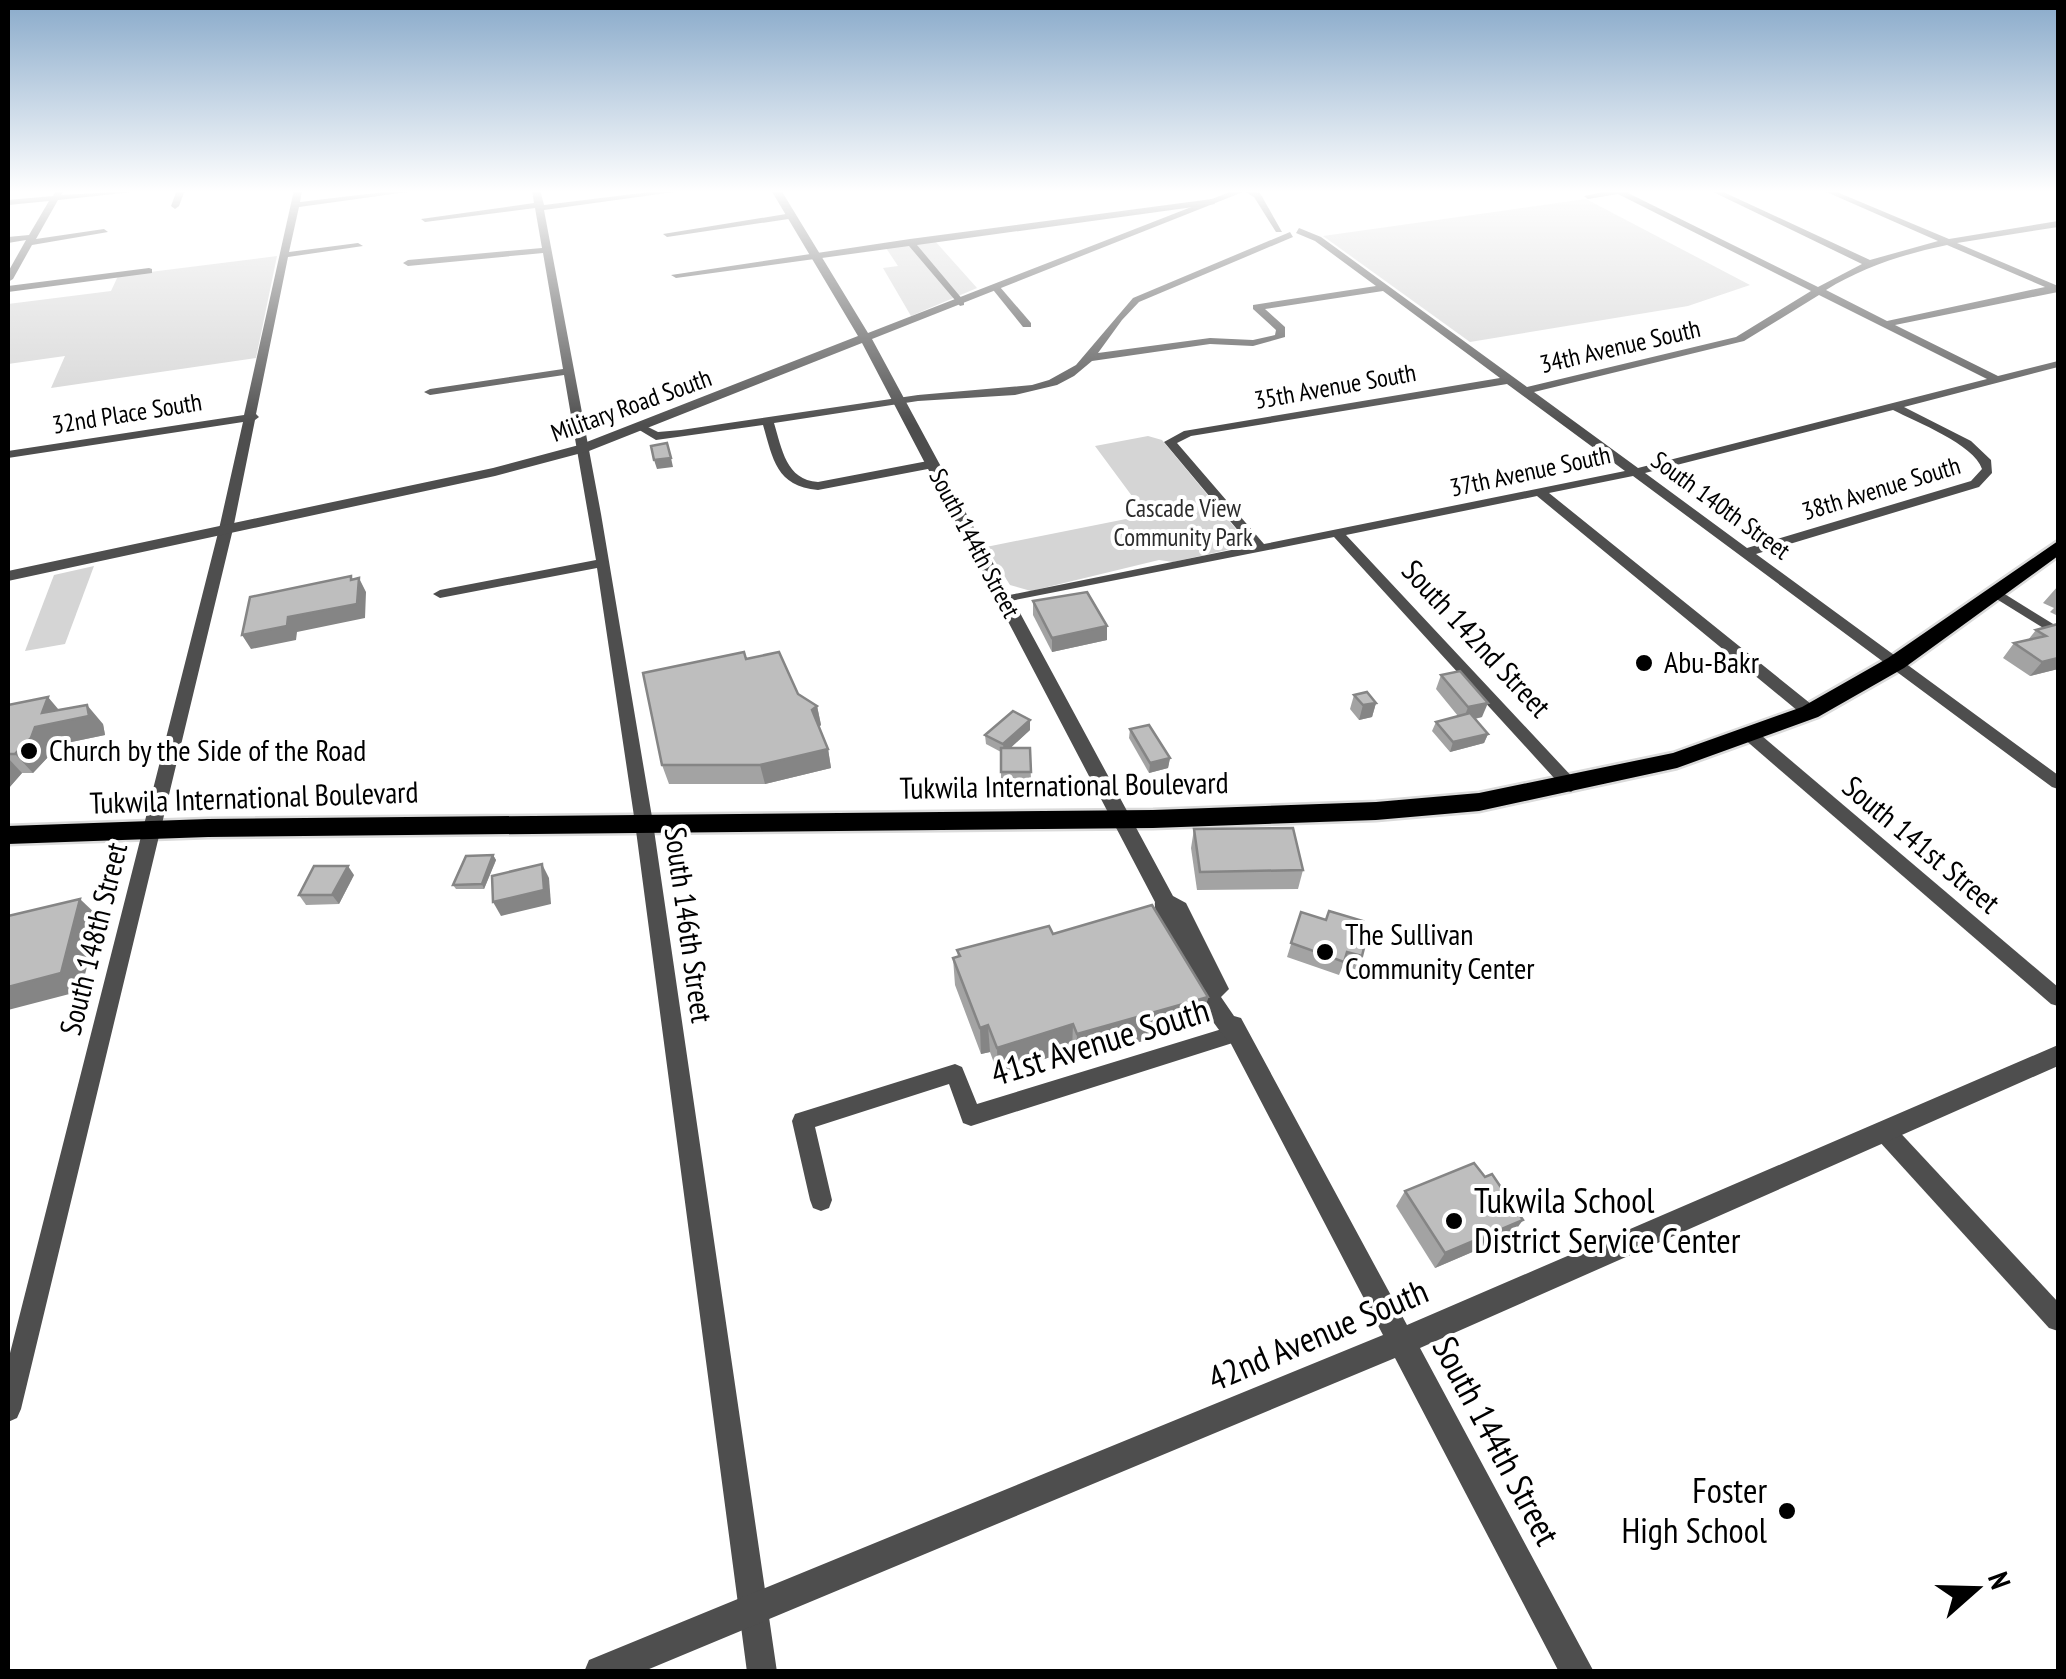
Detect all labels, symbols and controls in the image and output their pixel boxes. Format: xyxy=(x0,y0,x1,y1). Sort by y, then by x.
street label: 34th Avenue South xyxy=(1537,312,1703,380)
street label: 35th Avenue South xyxy=(1252,356,1418,416)
street label: Military Road South xyxy=(546,361,716,449)
street label: 32nd Place South xyxy=(50,385,204,441)
street label: 37th Avenue South xyxy=(1447,438,1613,504)
street label: South 140th Street xyxy=(1645,444,1797,566)
street label: 38th Avenue South xyxy=(1798,449,1964,527)
street label: South 144th Street xyxy=(922,463,1028,623)
park label: Cascade View Community Park xyxy=(1113,492,1253,553)
street label: South 142nd Street xyxy=(1394,551,1561,726)
place label: Abu-Bakr xyxy=(1664,642,1760,681)
marker: Abu-Bakr xyxy=(1633,652,1655,674)
place label: Church by the Side of the Road xyxy=(49,730,366,769)
marker: Church by the Side of the Road xyxy=(18,740,40,762)
street label: Tukwila International Boulevard xyxy=(899,762,1229,807)
street label: South 141st Street xyxy=(1835,767,2009,922)
street label: Tukwila International Boulevard xyxy=(89,771,419,822)
street label: South 146th Street xyxy=(656,825,723,1026)
street label: South 148th Street xyxy=(50,838,135,1039)
place label: The Sullivan Community Center xyxy=(1345,914,1535,987)
marker: The Sullivan Community Center xyxy=(1314,941,1336,963)
street label: 41st Avenue South xyxy=(985,986,1214,1096)
place label: Tukwila School District Service Center xyxy=(1474,1177,1741,1263)
marker: Tukwila School District Service Center xyxy=(1443,1210,1465,1232)
street label: 42nd Avenue South xyxy=(1201,1267,1435,1401)
street label: South 144th Street xyxy=(1423,1328,1571,1553)
place label: Foster High School xyxy=(1621,1467,1767,1553)
marker: Foster High School xyxy=(1776,1500,1798,1522)
north arrow xyxy=(1926,1539,2026,1639)
text: N xyxy=(1980,1567,2020,1594)

